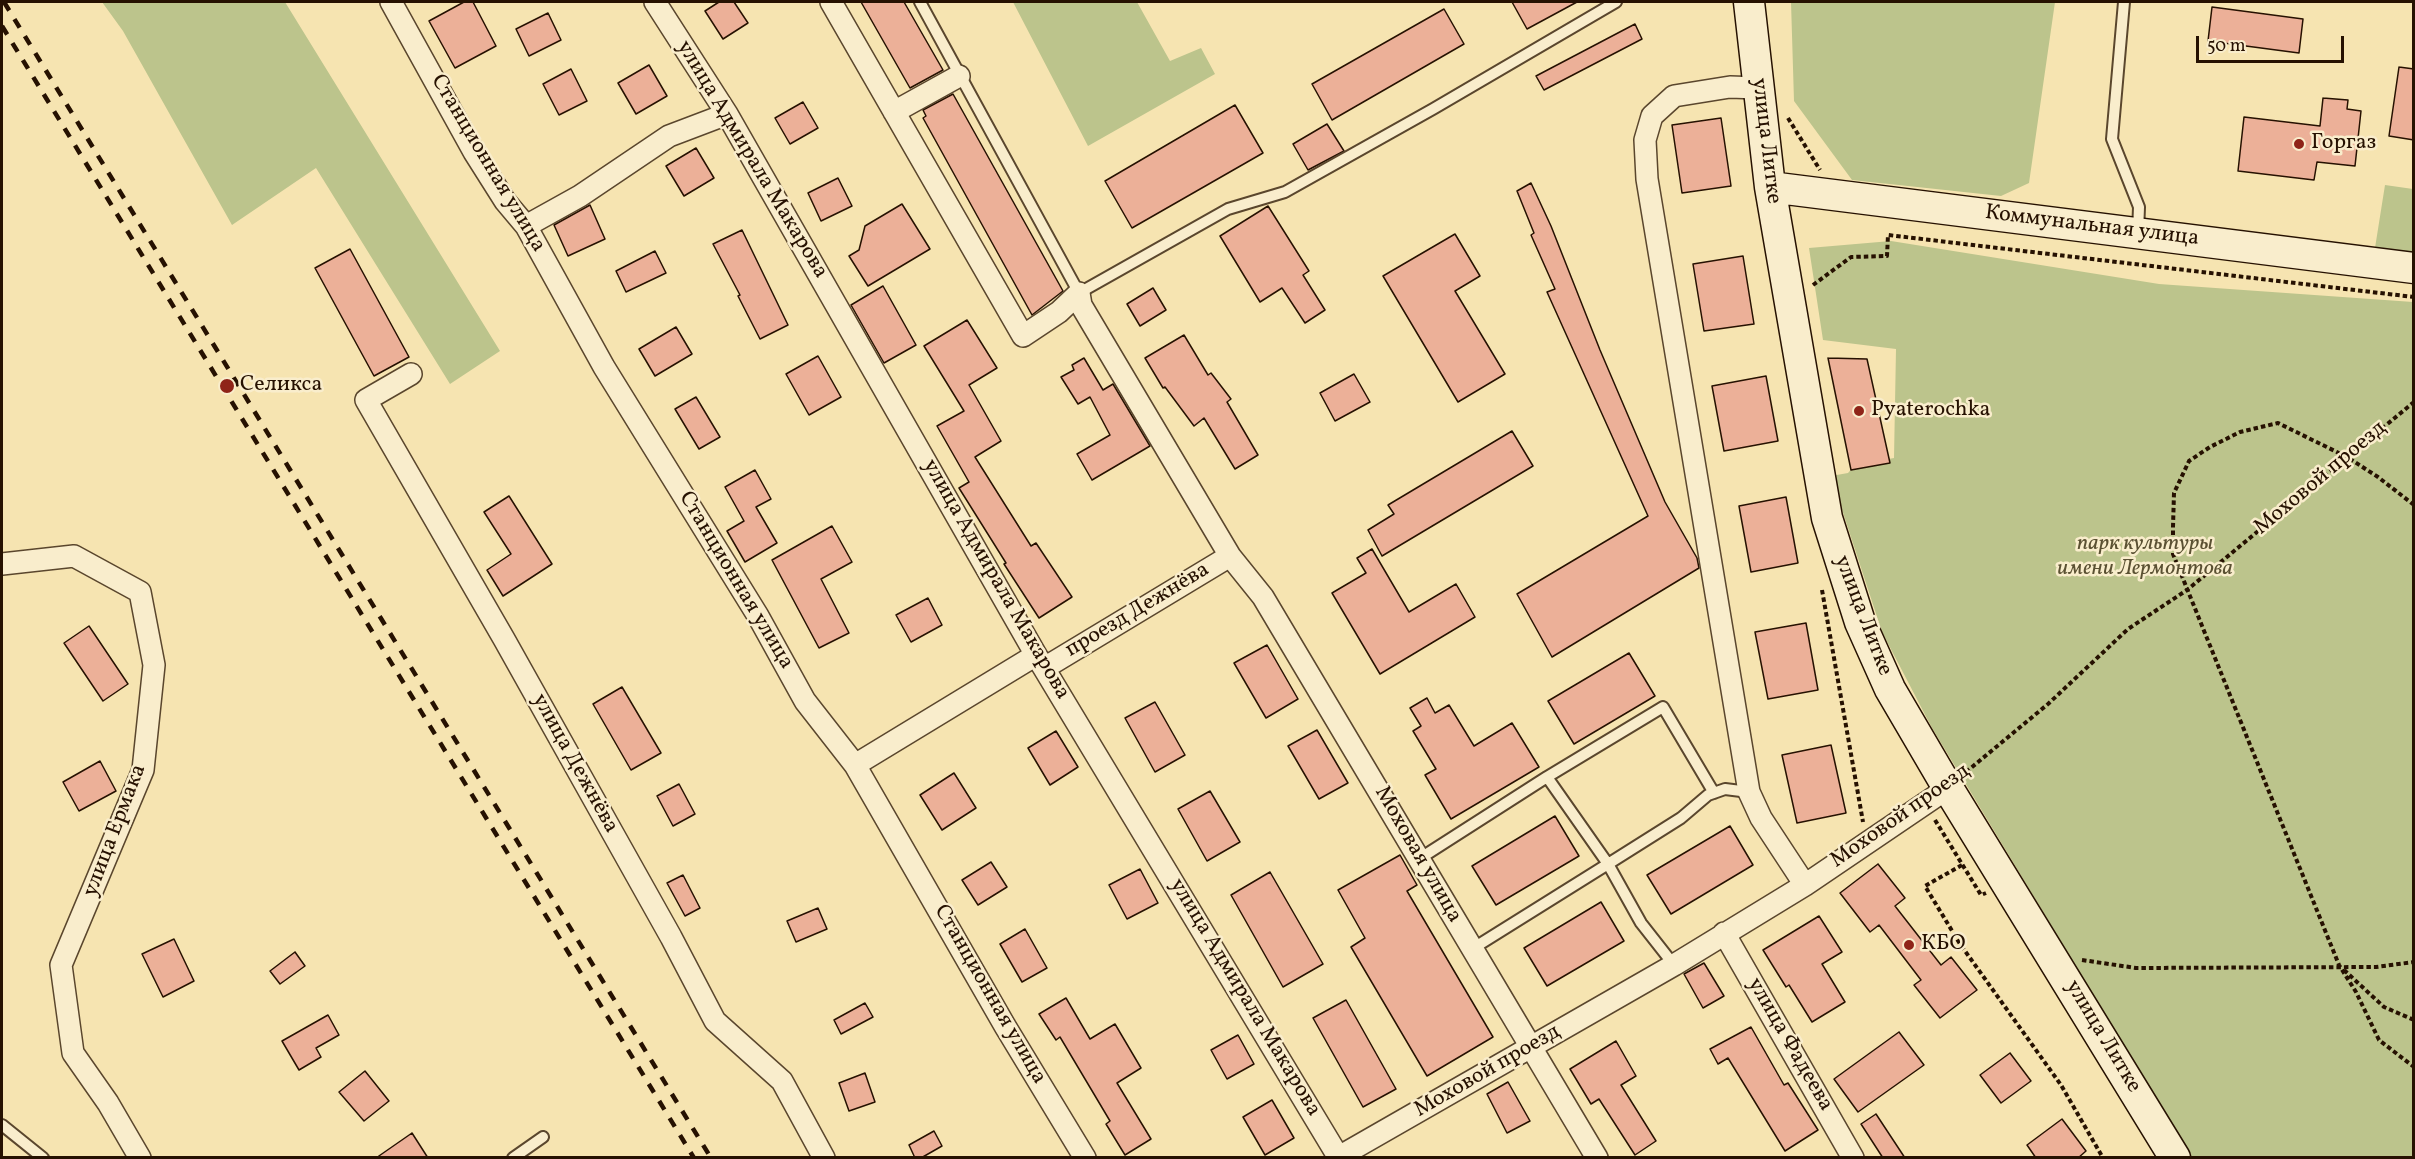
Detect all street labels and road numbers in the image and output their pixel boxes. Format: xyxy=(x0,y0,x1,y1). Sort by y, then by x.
street label: улица Адмирала Макарова xyxy=(669,36,833,284)
street label: Станционная улица xyxy=(424,70,550,258)
street label: улица Литке xyxy=(1744,77,1786,205)
street label: Коммунальная улица xyxy=(1983,201,2201,253)
street label: Моховой проезд xyxy=(2250,416,2392,542)
street label: улица Адмирала Макарова xyxy=(915,455,1075,705)
street label: Станционная улица xyxy=(672,487,798,675)
street label: улица Литке xyxy=(1827,552,1897,680)
street label: проезд Дежнёва xyxy=(1061,558,1215,664)
street label: улица Дежнёва xyxy=(525,690,623,838)
street label: Моховой проезд xyxy=(1826,759,1976,875)
street label: улица Ермака xyxy=(79,761,153,901)
street label: Моховая улица xyxy=(1367,782,1467,928)
street label: улица Адмирала Макарова xyxy=(1162,874,1326,1122)
street label: Станционная улица xyxy=(927,901,1051,1089)
street label: улица Фадеева xyxy=(1740,974,1838,1116)
street label: улица Литке xyxy=(2058,976,2146,1098)
street label: Моховой проезд xyxy=(1410,1020,1566,1124)

